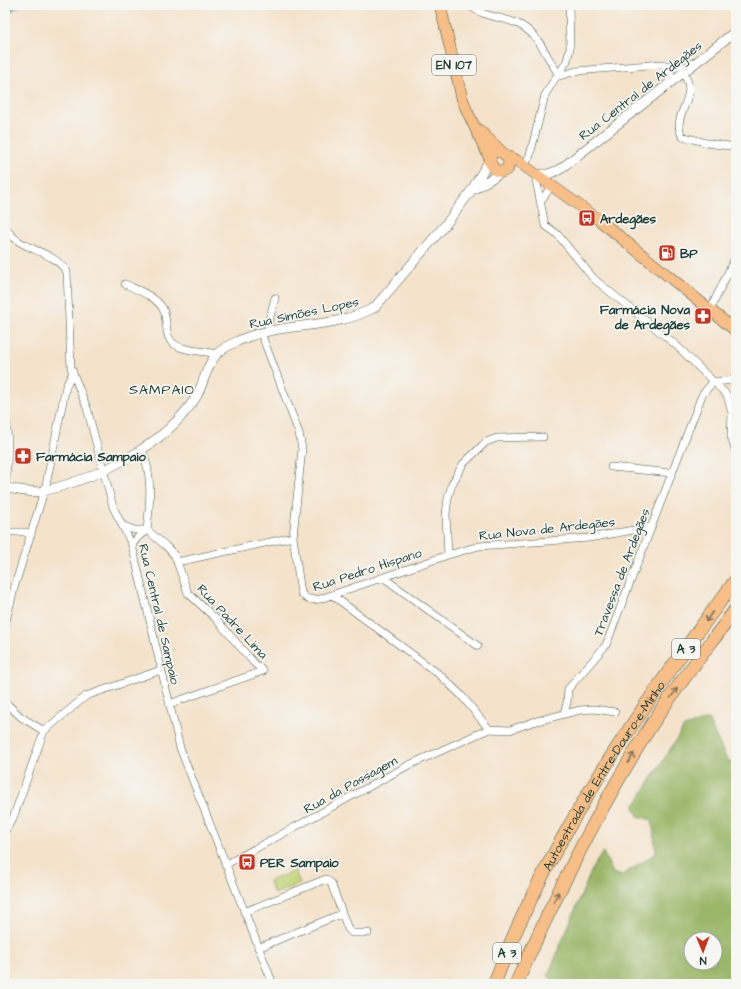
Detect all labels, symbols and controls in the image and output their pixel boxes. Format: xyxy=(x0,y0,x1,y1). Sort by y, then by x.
street label: Rua Central de Ardegães xyxy=(575,37,707,145)
road number: EN 107 xyxy=(432,55,476,75)
bus stop icon: Ardegães xyxy=(577,208,597,228)
place label: Ardegães xyxy=(600,210,657,230)
fuel station icon: BP xyxy=(657,243,677,263)
place label: BP xyxy=(680,245,698,263)
street label: Rua Simões Lopes xyxy=(248,293,361,333)
place label: Farmácia Nova de Ardegães xyxy=(600,301,690,336)
pharmacy icon: Farmácia Nova de Ardegães xyxy=(693,306,713,326)
district label: SAMPAIO xyxy=(129,380,195,400)
pharmacy icon: Farmácia Sampaio xyxy=(13,446,33,466)
place label: Farmácia Sampaio xyxy=(36,448,146,467)
street label: Travessa de Ardegães xyxy=(589,505,656,639)
street label: Rua Nova de Ardegães xyxy=(478,513,617,546)
street label: Rua Central de Sampaio xyxy=(134,542,184,687)
street label: Rua Pedro Hispano xyxy=(311,544,425,596)
street label: Rua Padre Lima xyxy=(193,580,272,663)
one-way arrow xyxy=(705,611,713,622)
road number: A 3 xyxy=(672,639,700,659)
street label: Autoestrada de Entre-Douro-e-Minho xyxy=(539,677,670,874)
one-way arrow xyxy=(670,687,678,698)
street label: Rua da Passagem xyxy=(300,751,402,819)
one-way arrow xyxy=(627,753,635,764)
bus stop icon: PER Sampaio xyxy=(237,852,257,872)
place label: PER Sampaio xyxy=(260,854,339,873)
one-way arrow xyxy=(552,892,560,904)
north arrow xyxy=(683,931,723,971)
road number: A 3 xyxy=(493,943,521,963)
text: N xyxy=(699,953,707,968)

